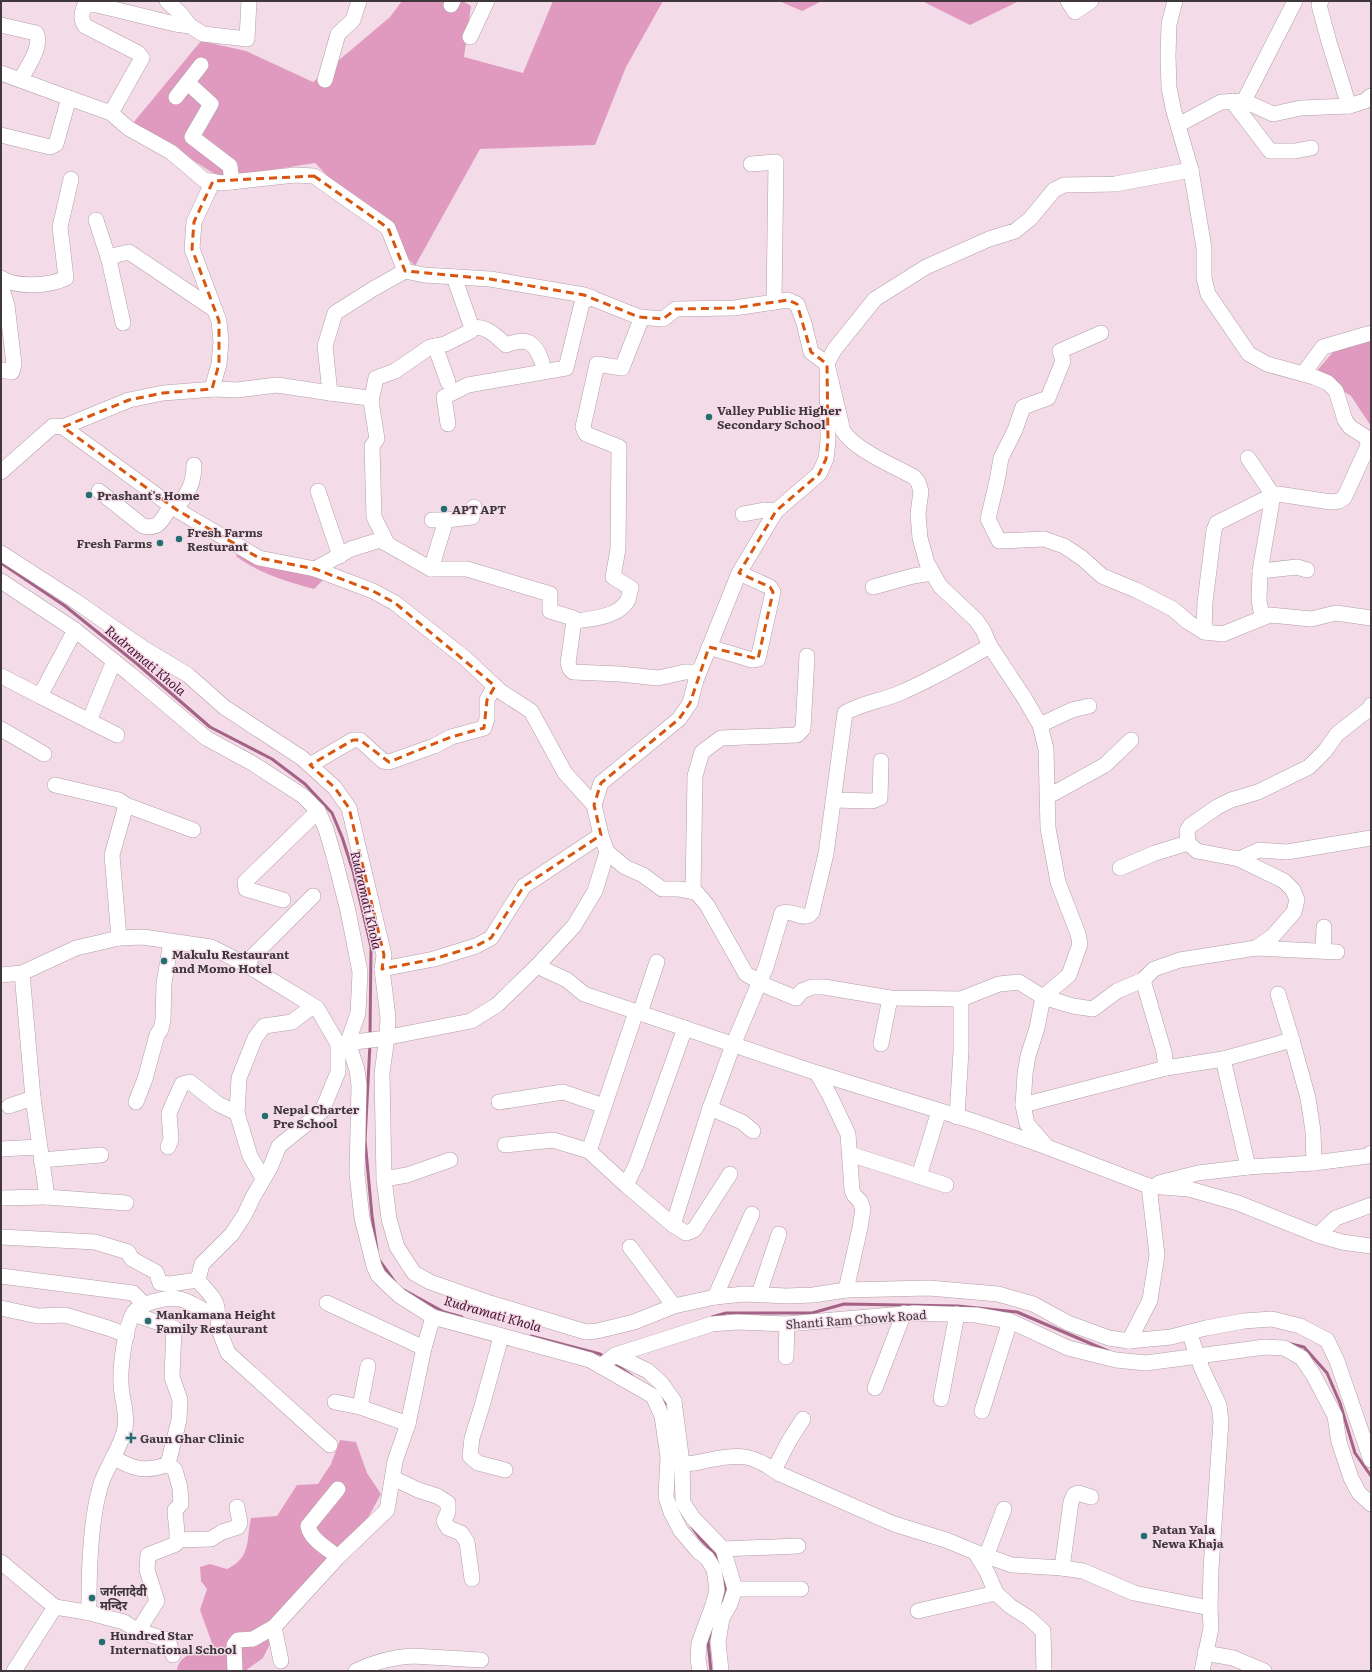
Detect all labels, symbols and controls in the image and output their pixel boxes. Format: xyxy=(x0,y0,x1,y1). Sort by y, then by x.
place label: Valley Public Higher Secondary School xyxy=(717,401,842,433)
marker: Valley Public Higher Secondary School xyxy=(704,412,714,422)
place label: Prashant's Home xyxy=(97,486,200,504)
marker: Prashant's Home xyxy=(84,490,94,500)
place label: APT APT xyxy=(452,500,506,518)
marker: APT APT xyxy=(439,504,449,514)
place label: Fresh Farms Resturant xyxy=(187,523,263,555)
place label: Fresh Farms xyxy=(76,534,152,552)
marker: Fresh Farms Resturant xyxy=(174,534,184,544)
marker: Fresh Farms xyxy=(155,538,165,548)
water label: Rudramati Khola xyxy=(101,620,191,700)
water label: Rudramati Khola xyxy=(346,849,388,952)
place label: Makulu Restaurant and Momo Hotel xyxy=(172,945,290,977)
marker: Makulu Restaurant and Momo Hotel xyxy=(159,956,169,966)
place label: Nepal Charter Pre School xyxy=(273,1100,360,1132)
marker: Nepal Charter Pre School xyxy=(260,1111,270,1121)
water label: Rudramati Khola xyxy=(442,1290,545,1336)
place label: Mankamana Height Family Restaurant xyxy=(156,1305,276,1337)
street label: Shanti Ram Chowk Road xyxy=(785,1305,928,1333)
marker: Mankamana Height Family Restaurant xyxy=(143,1316,153,1326)
place label: Gaun Ghar Clinic xyxy=(140,1429,245,1447)
marker: Gaun Ghar Clinic xyxy=(125,1432,137,1444)
place label: Patan Yala Newa Khaja xyxy=(1152,1520,1224,1552)
marker: Patan Yala Newa Khaja xyxy=(1139,1531,1149,1541)
place label: जर्गलादेवी मन्दिर xyxy=(100,1582,147,1614)
marker: जर्गलादेवी मन्दिर xyxy=(87,1593,97,1603)
place label: Hundred Star International School xyxy=(110,1626,237,1658)
marker: Hundred Star International School xyxy=(97,1637,107,1647)

